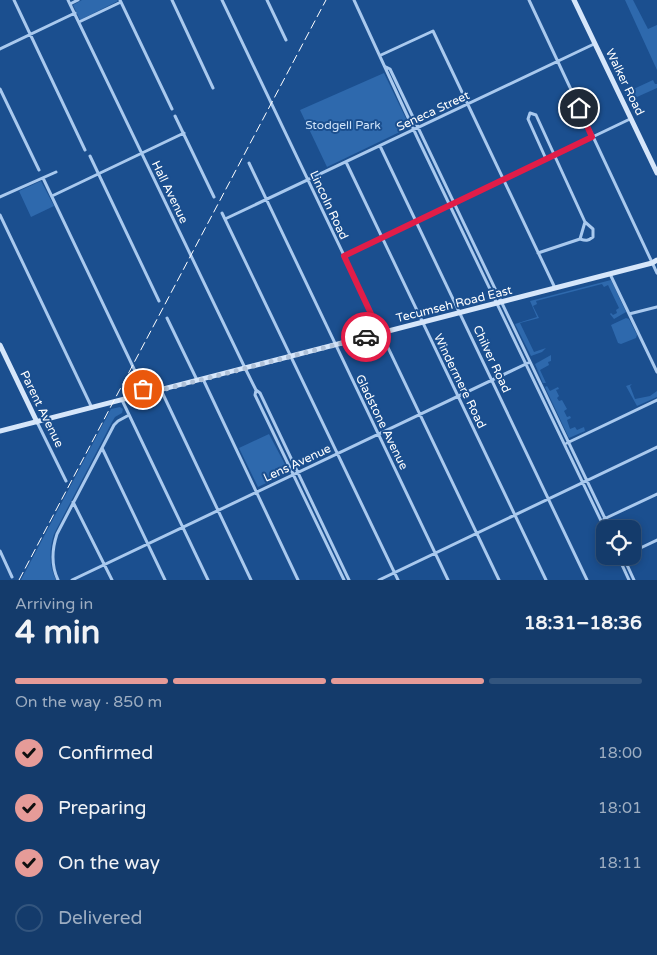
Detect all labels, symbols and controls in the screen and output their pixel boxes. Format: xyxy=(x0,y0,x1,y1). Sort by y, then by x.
street label: Walker Road xyxy=(603,46,647,118)
pin xyxy=(558,87,600,129)
street label: Seneca Street xyxy=(394,88,472,134)
icon: home xyxy=(565,94,593,122)
park label: Stodgell Park xyxy=(305,118,381,132)
street label: Hall Avenue xyxy=(149,158,191,226)
street label: Lincoln Road xyxy=(307,168,351,242)
street label: Tecumseh Road East xyxy=(395,283,514,325)
courier xyxy=(341,312,391,362)
icon: car xyxy=(352,323,380,351)
street label: Chilver Road xyxy=(470,323,514,395)
street label: Windermere Road xyxy=(431,331,489,431)
street label: Parent Avenue xyxy=(17,368,67,450)
pin xyxy=(122,368,164,410)
street label: Gladstone Avenue xyxy=(353,372,411,472)
icon: bag xyxy=(129,375,157,403)
street label: Lens Avenue xyxy=(261,441,333,485)
map controls xyxy=(596,520,641,565)
button: locate xyxy=(596,520,641,565)
text: Arriving in xyxy=(15,594,93,614)
text: 18:31–18:36 xyxy=(524,612,642,634)
text: 4 min xyxy=(15,614,100,652)
text: On the way · 850 m xyxy=(15,692,162,712)
icon: check xyxy=(15,739,43,767)
text: Confirmed xyxy=(58,742,153,764)
text: 18:00 xyxy=(598,743,642,763)
icon: check xyxy=(15,794,43,822)
text: Preparing xyxy=(58,797,147,819)
text: 18:01 xyxy=(598,798,642,818)
icon: check xyxy=(15,849,43,877)
text: On the way xyxy=(58,852,160,874)
text: 18:11 xyxy=(598,853,642,873)
text: Delivered xyxy=(58,907,143,929)

